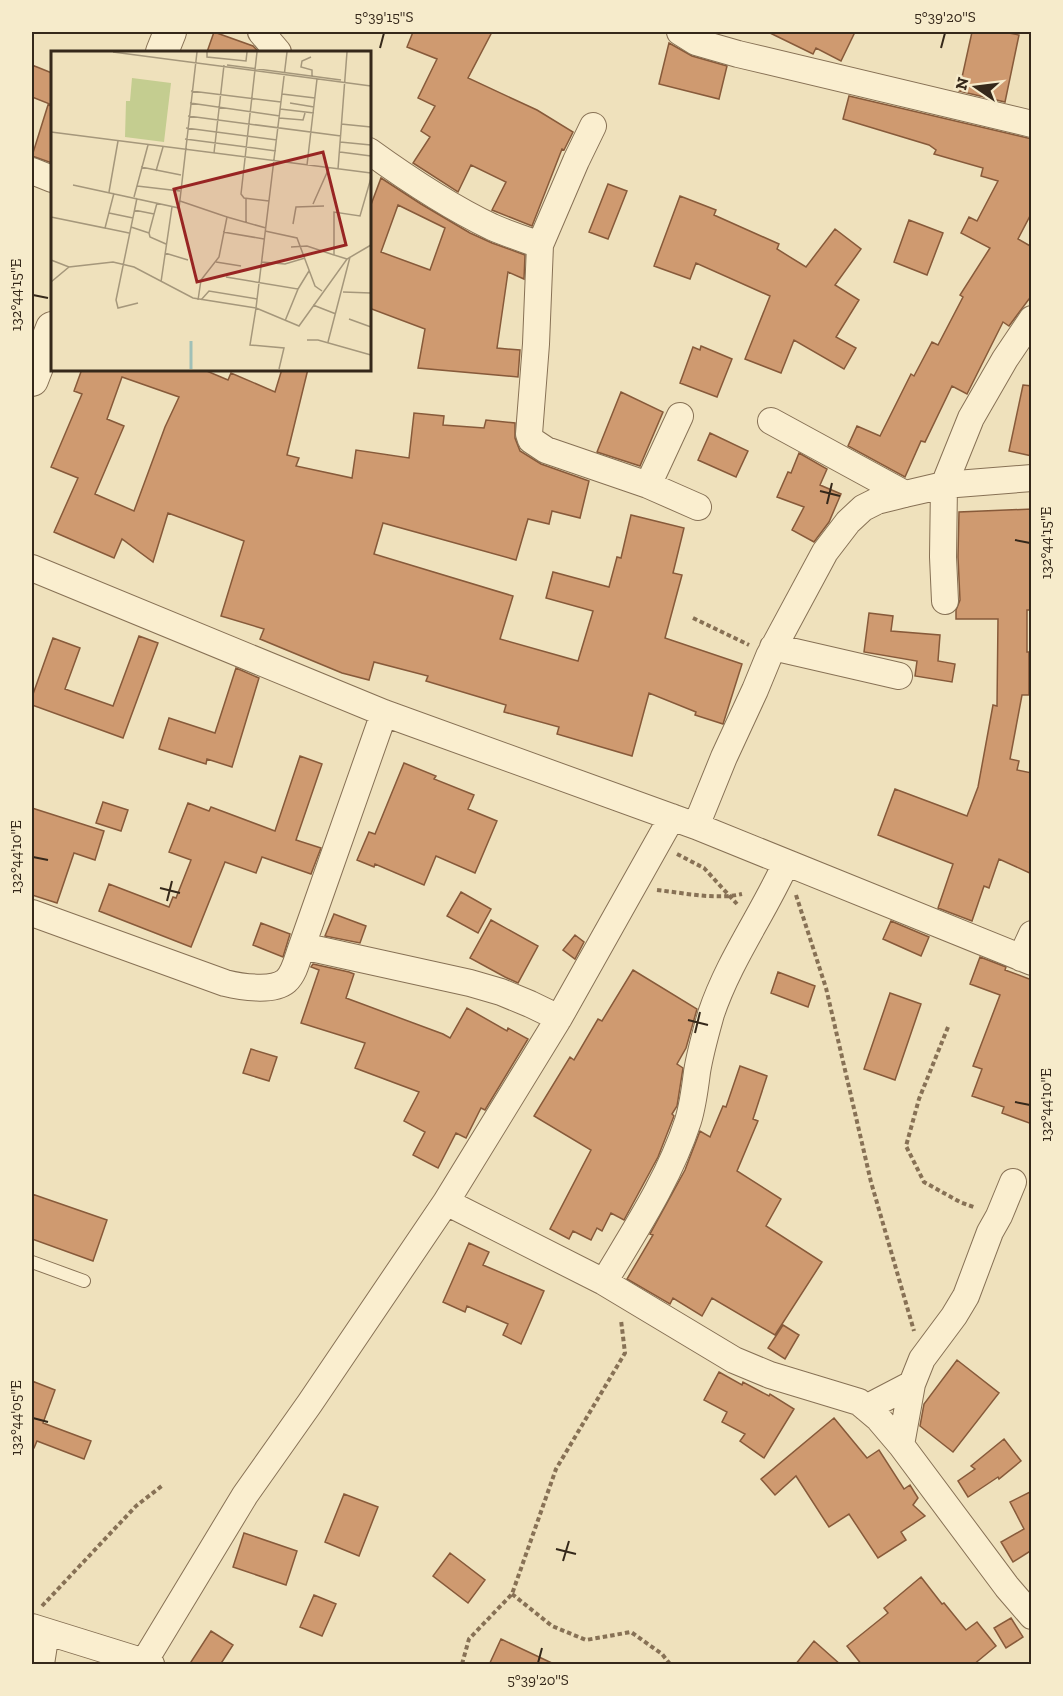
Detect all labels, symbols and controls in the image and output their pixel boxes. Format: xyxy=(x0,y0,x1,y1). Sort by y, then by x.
text: 5°39'15"S xyxy=(355,8,413,26)
text: 5°39'20"S xyxy=(914,8,976,26)
inset map xyxy=(51,51,370,370)
north arrow xyxy=(946,57,1006,117)
text: N xyxy=(951,75,973,92)
text: 132°44'15"E xyxy=(7,258,25,331)
text: 132°44'15"E xyxy=(1037,506,1055,579)
text: 132°44'10"E xyxy=(7,820,25,894)
text: 132°44'10"E xyxy=(1037,1068,1055,1142)
text: 132°44'05"E xyxy=(7,1380,25,1456)
text: 5°39'20"S xyxy=(507,1671,569,1689)

